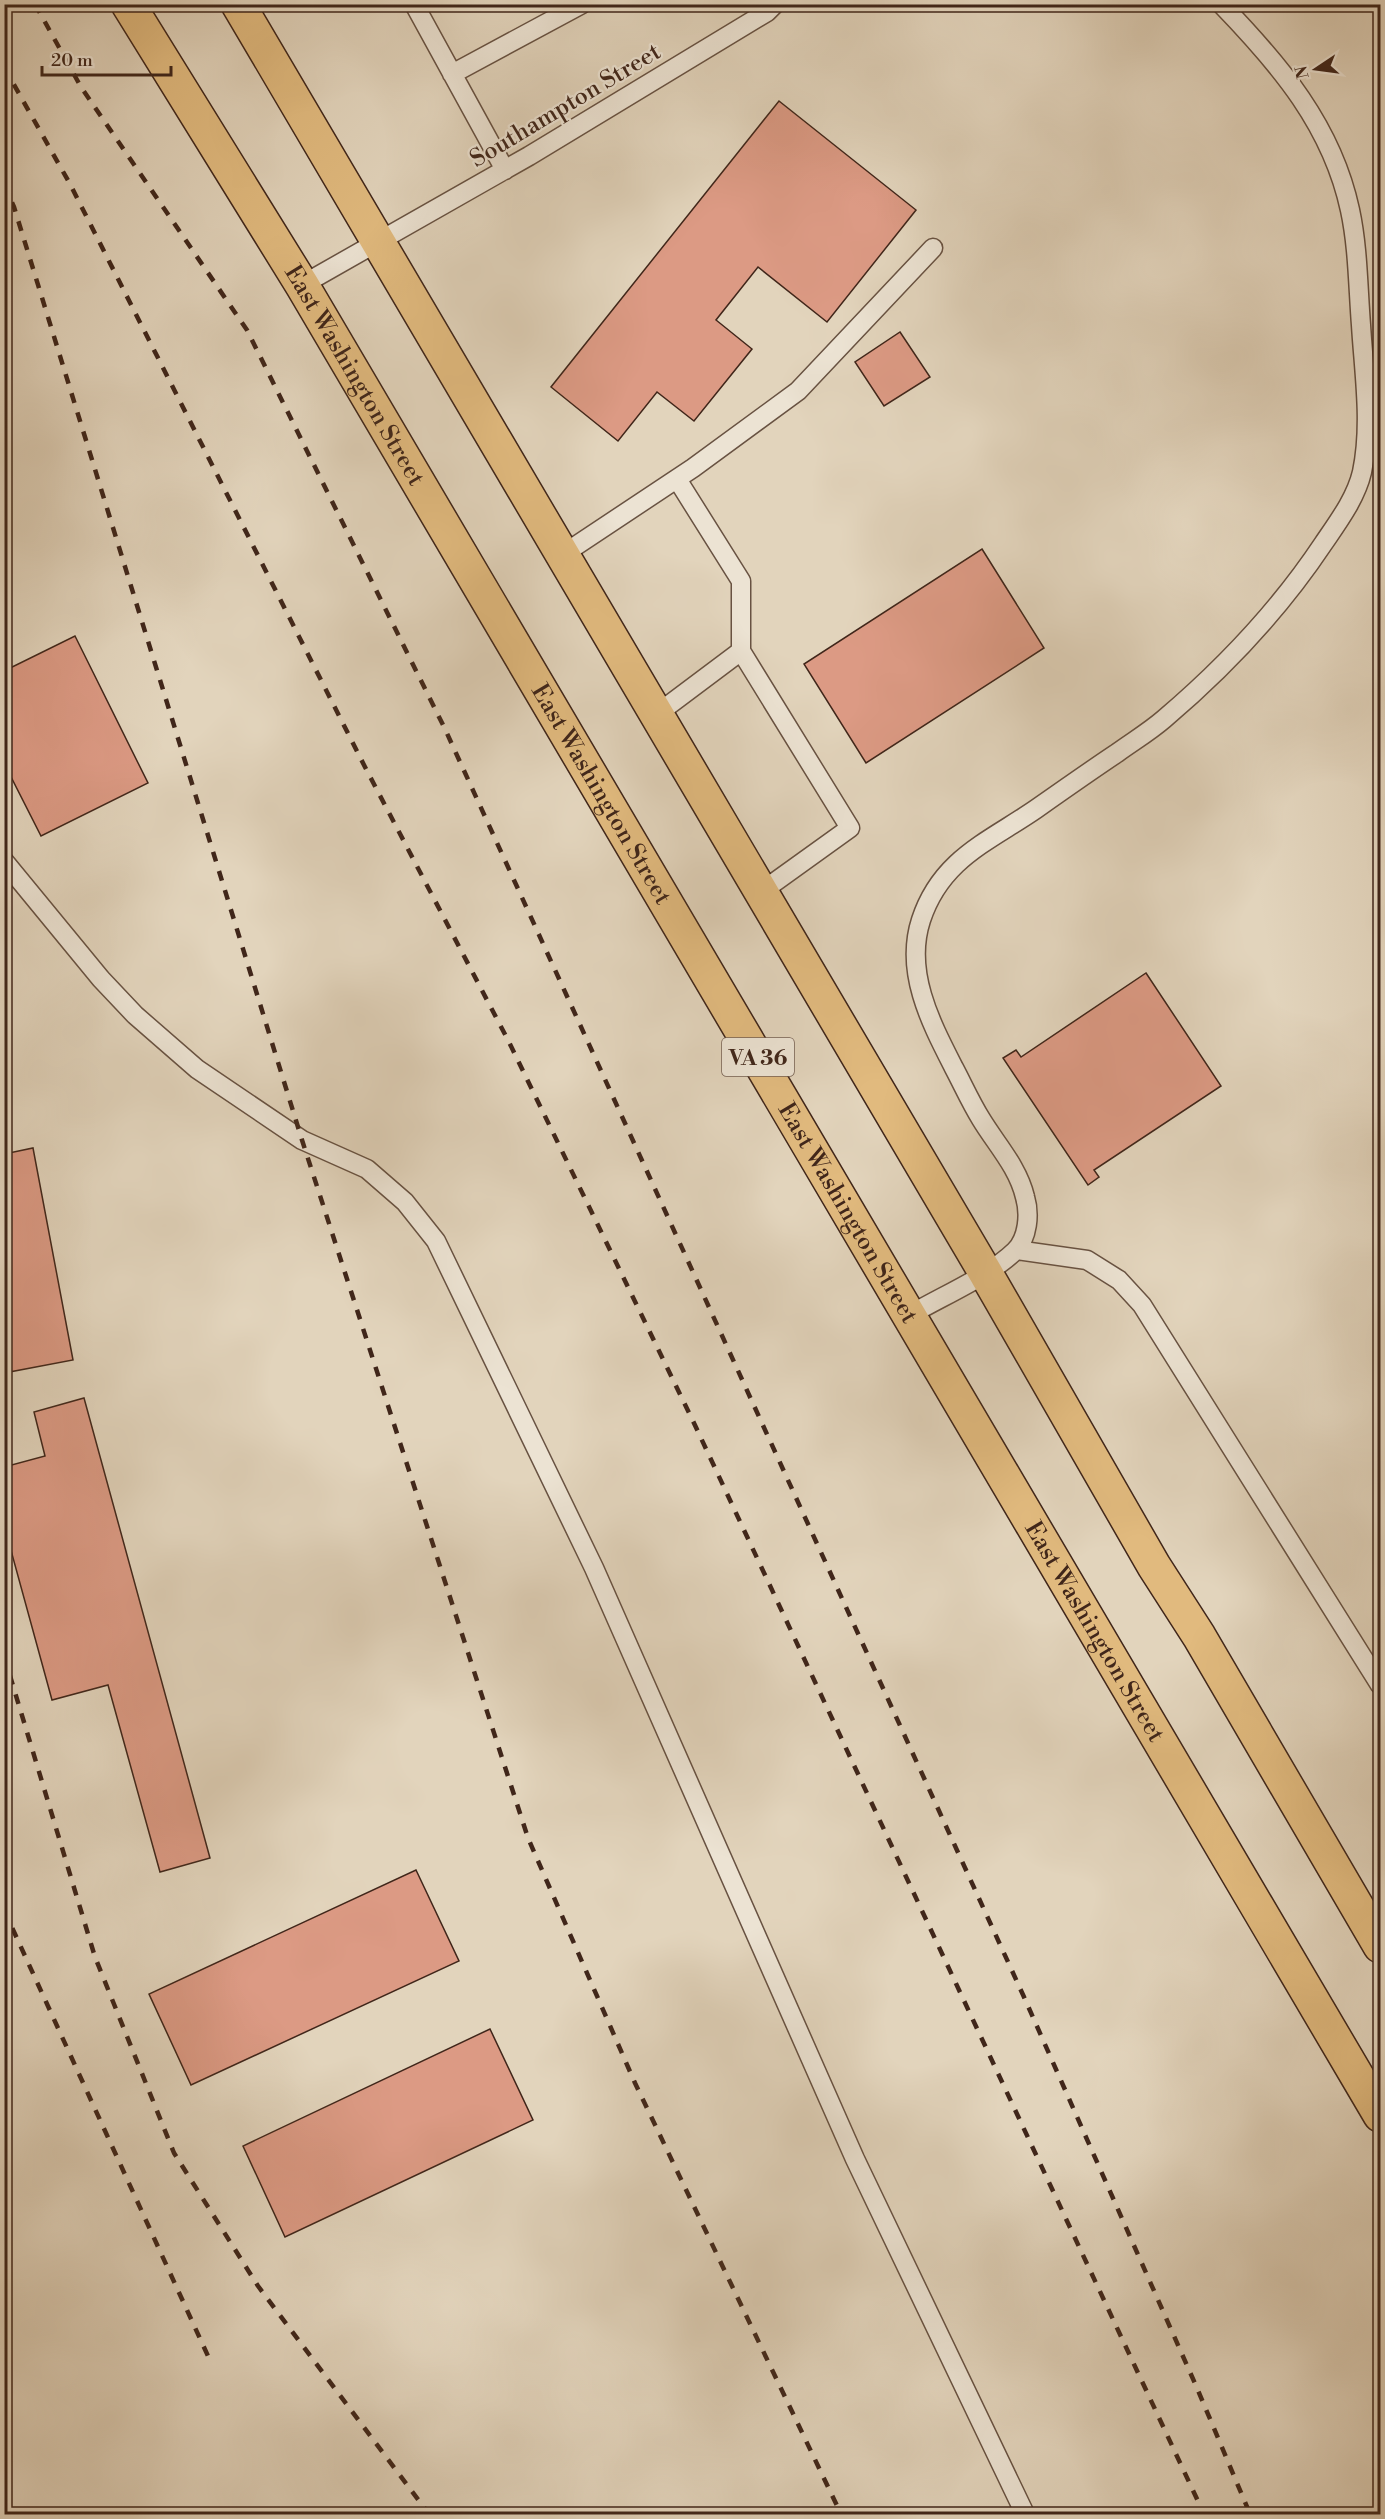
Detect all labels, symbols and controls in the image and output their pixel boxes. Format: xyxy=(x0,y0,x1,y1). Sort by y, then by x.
street label: Southampton Street xyxy=(465,37,667,175)
scale bar xyxy=(42,39,171,77)
north arrow xyxy=(1286,39,1346,99)
text: 20 m xyxy=(51,49,93,72)
text: N xyxy=(1291,63,1314,81)
street label: East Washington Street xyxy=(277,260,431,492)
street label: East Washington Street xyxy=(524,679,678,910)
road number: VA 36 xyxy=(722,1038,794,1076)
street label: East Washington Street xyxy=(771,1097,924,1329)
street label: East Washington Street xyxy=(1018,1516,1171,1748)

